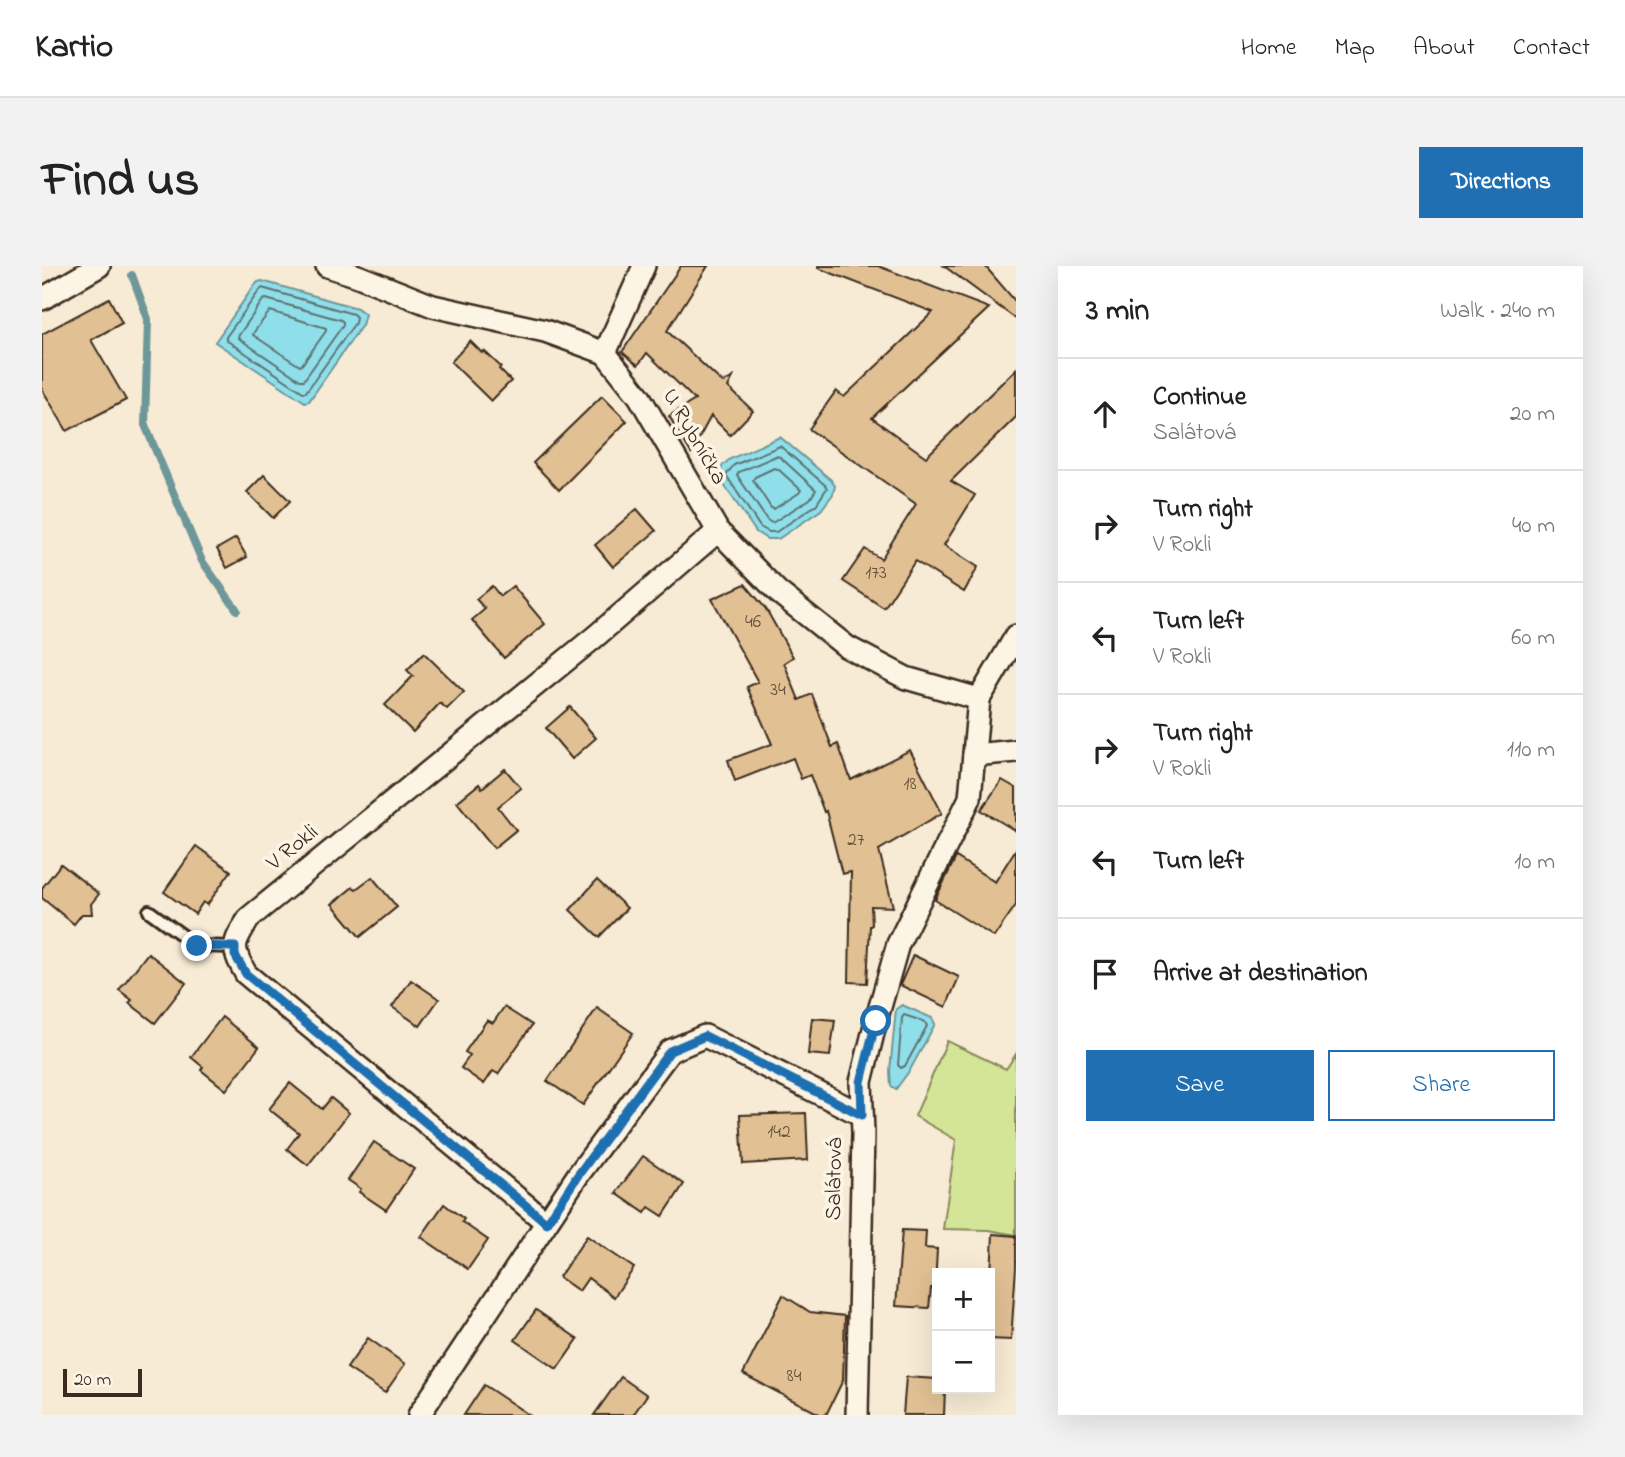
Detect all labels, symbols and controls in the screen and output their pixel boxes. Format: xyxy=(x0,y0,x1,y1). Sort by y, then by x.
text: Kartio xyxy=(35,24,113,72)
text: Home xyxy=(1241,31,1297,66)
text: Map xyxy=(1335,31,1375,66)
text: About xyxy=(1413,31,1475,66)
text: Contact xyxy=(1513,31,1590,66)
text: Find us xyxy=(42,146,199,218)
button: Directions xyxy=(1419,147,1583,218)
text: 3 min xyxy=(1086,290,1149,334)
text: Walk · 240 m xyxy=(1440,295,1555,328)
text: Continue xyxy=(1153,379,1246,417)
street label: U Rybníčka xyxy=(651,383,735,492)
icon: ahead xyxy=(1086,395,1124,433)
text: 20 m xyxy=(1510,398,1555,431)
text: Salátová xyxy=(1153,417,1236,450)
text: Turn right xyxy=(1153,491,1253,529)
icon: right xyxy=(1086,507,1124,545)
text: 40 m xyxy=(1512,510,1555,543)
text: V Rokli xyxy=(1153,529,1212,562)
house number: 173 xyxy=(865,560,887,587)
text: Turn left xyxy=(1153,603,1244,641)
house number: 46 xyxy=(745,609,761,636)
icon: left xyxy=(1086,619,1124,657)
text: 60 m xyxy=(1511,622,1555,655)
text: V Rokli xyxy=(1153,641,1212,674)
house number: 34 xyxy=(770,677,786,704)
text: Turn right xyxy=(1153,715,1253,753)
icon: right xyxy=(1086,731,1124,769)
text: 110 m xyxy=(1507,734,1555,767)
text: V Rokli xyxy=(1153,753,1212,786)
house number: 18 xyxy=(903,771,917,798)
street label: V Rokli xyxy=(259,817,326,880)
house number: 27 xyxy=(847,827,865,854)
icon: left xyxy=(1086,843,1124,881)
text: Turn left xyxy=(1153,843,1244,881)
text: 10 m xyxy=(1514,846,1555,879)
route end xyxy=(181,930,212,961)
icon: arrive xyxy=(1086,955,1124,993)
text: Arrive at destination xyxy=(1153,955,1368,993)
route start xyxy=(860,1005,891,1036)
button: Save xyxy=(1086,1050,1314,1121)
button: Share xyxy=(1328,1050,1555,1121)
house number: 142 xyxy=(767,1119,791,1146)
street label: Salátová xyxy=(818,1137,852,1221)
map controls xyxy=(932,1268,995,1394)
button: + xyxy=(932,1268,995,1331)
button: − xyxy=(932,1331,995,1394)
house number: 84 xyxy=(787,1363,802,1390)
scale bar xyxy=(63,1366,142,1398)
text: 20 m xyxy=(74,1367,111,1394)

